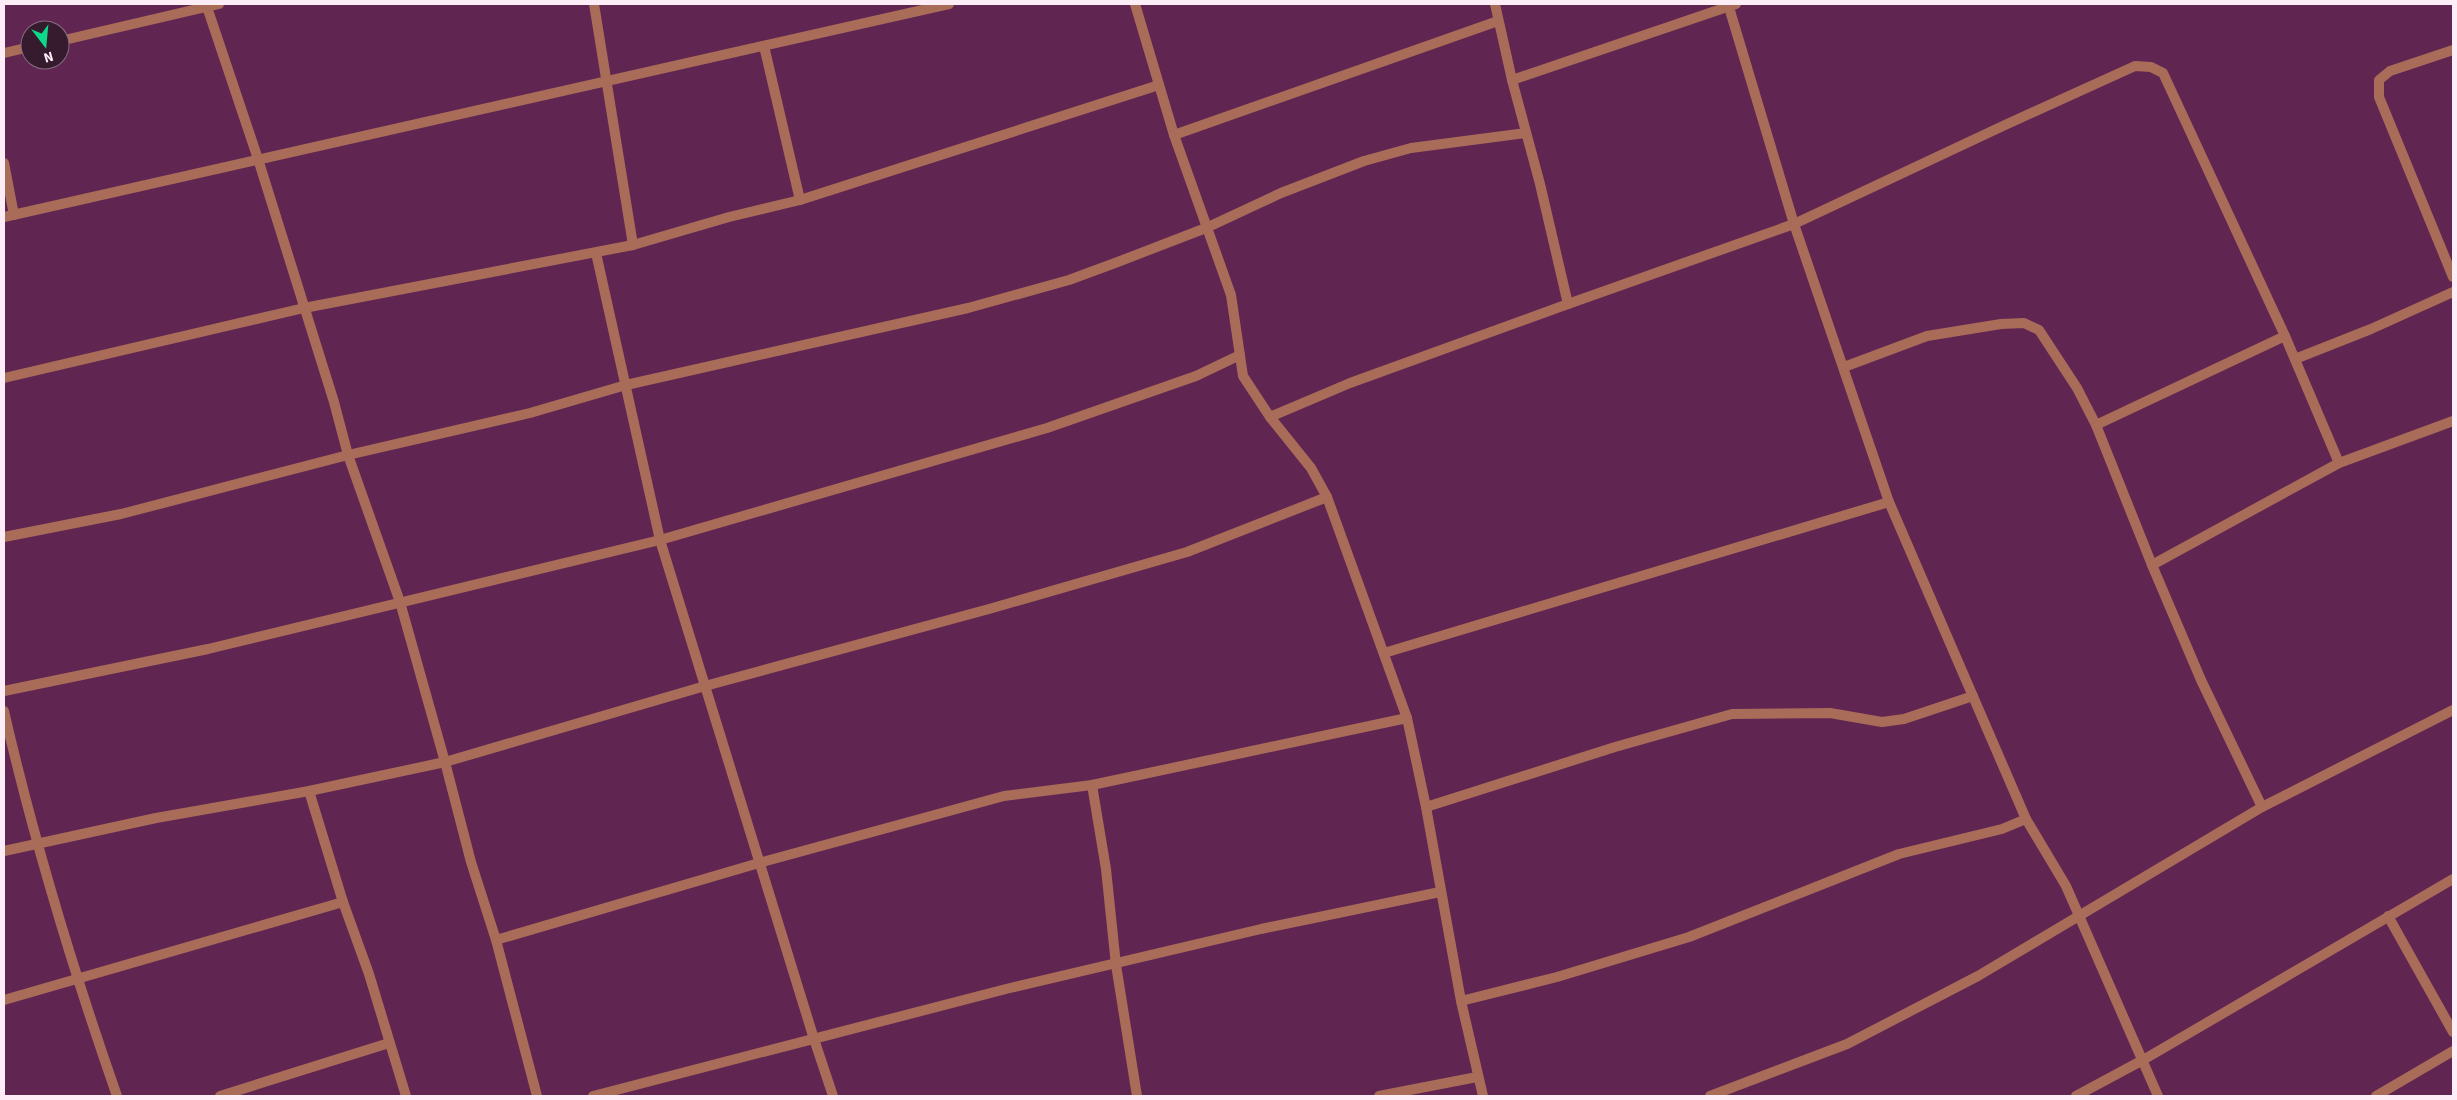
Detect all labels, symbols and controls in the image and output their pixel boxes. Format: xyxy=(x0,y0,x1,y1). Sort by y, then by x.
north arrow xyxy=(20,20,70,70)
text: N xyxy=(41,46,56,67)

